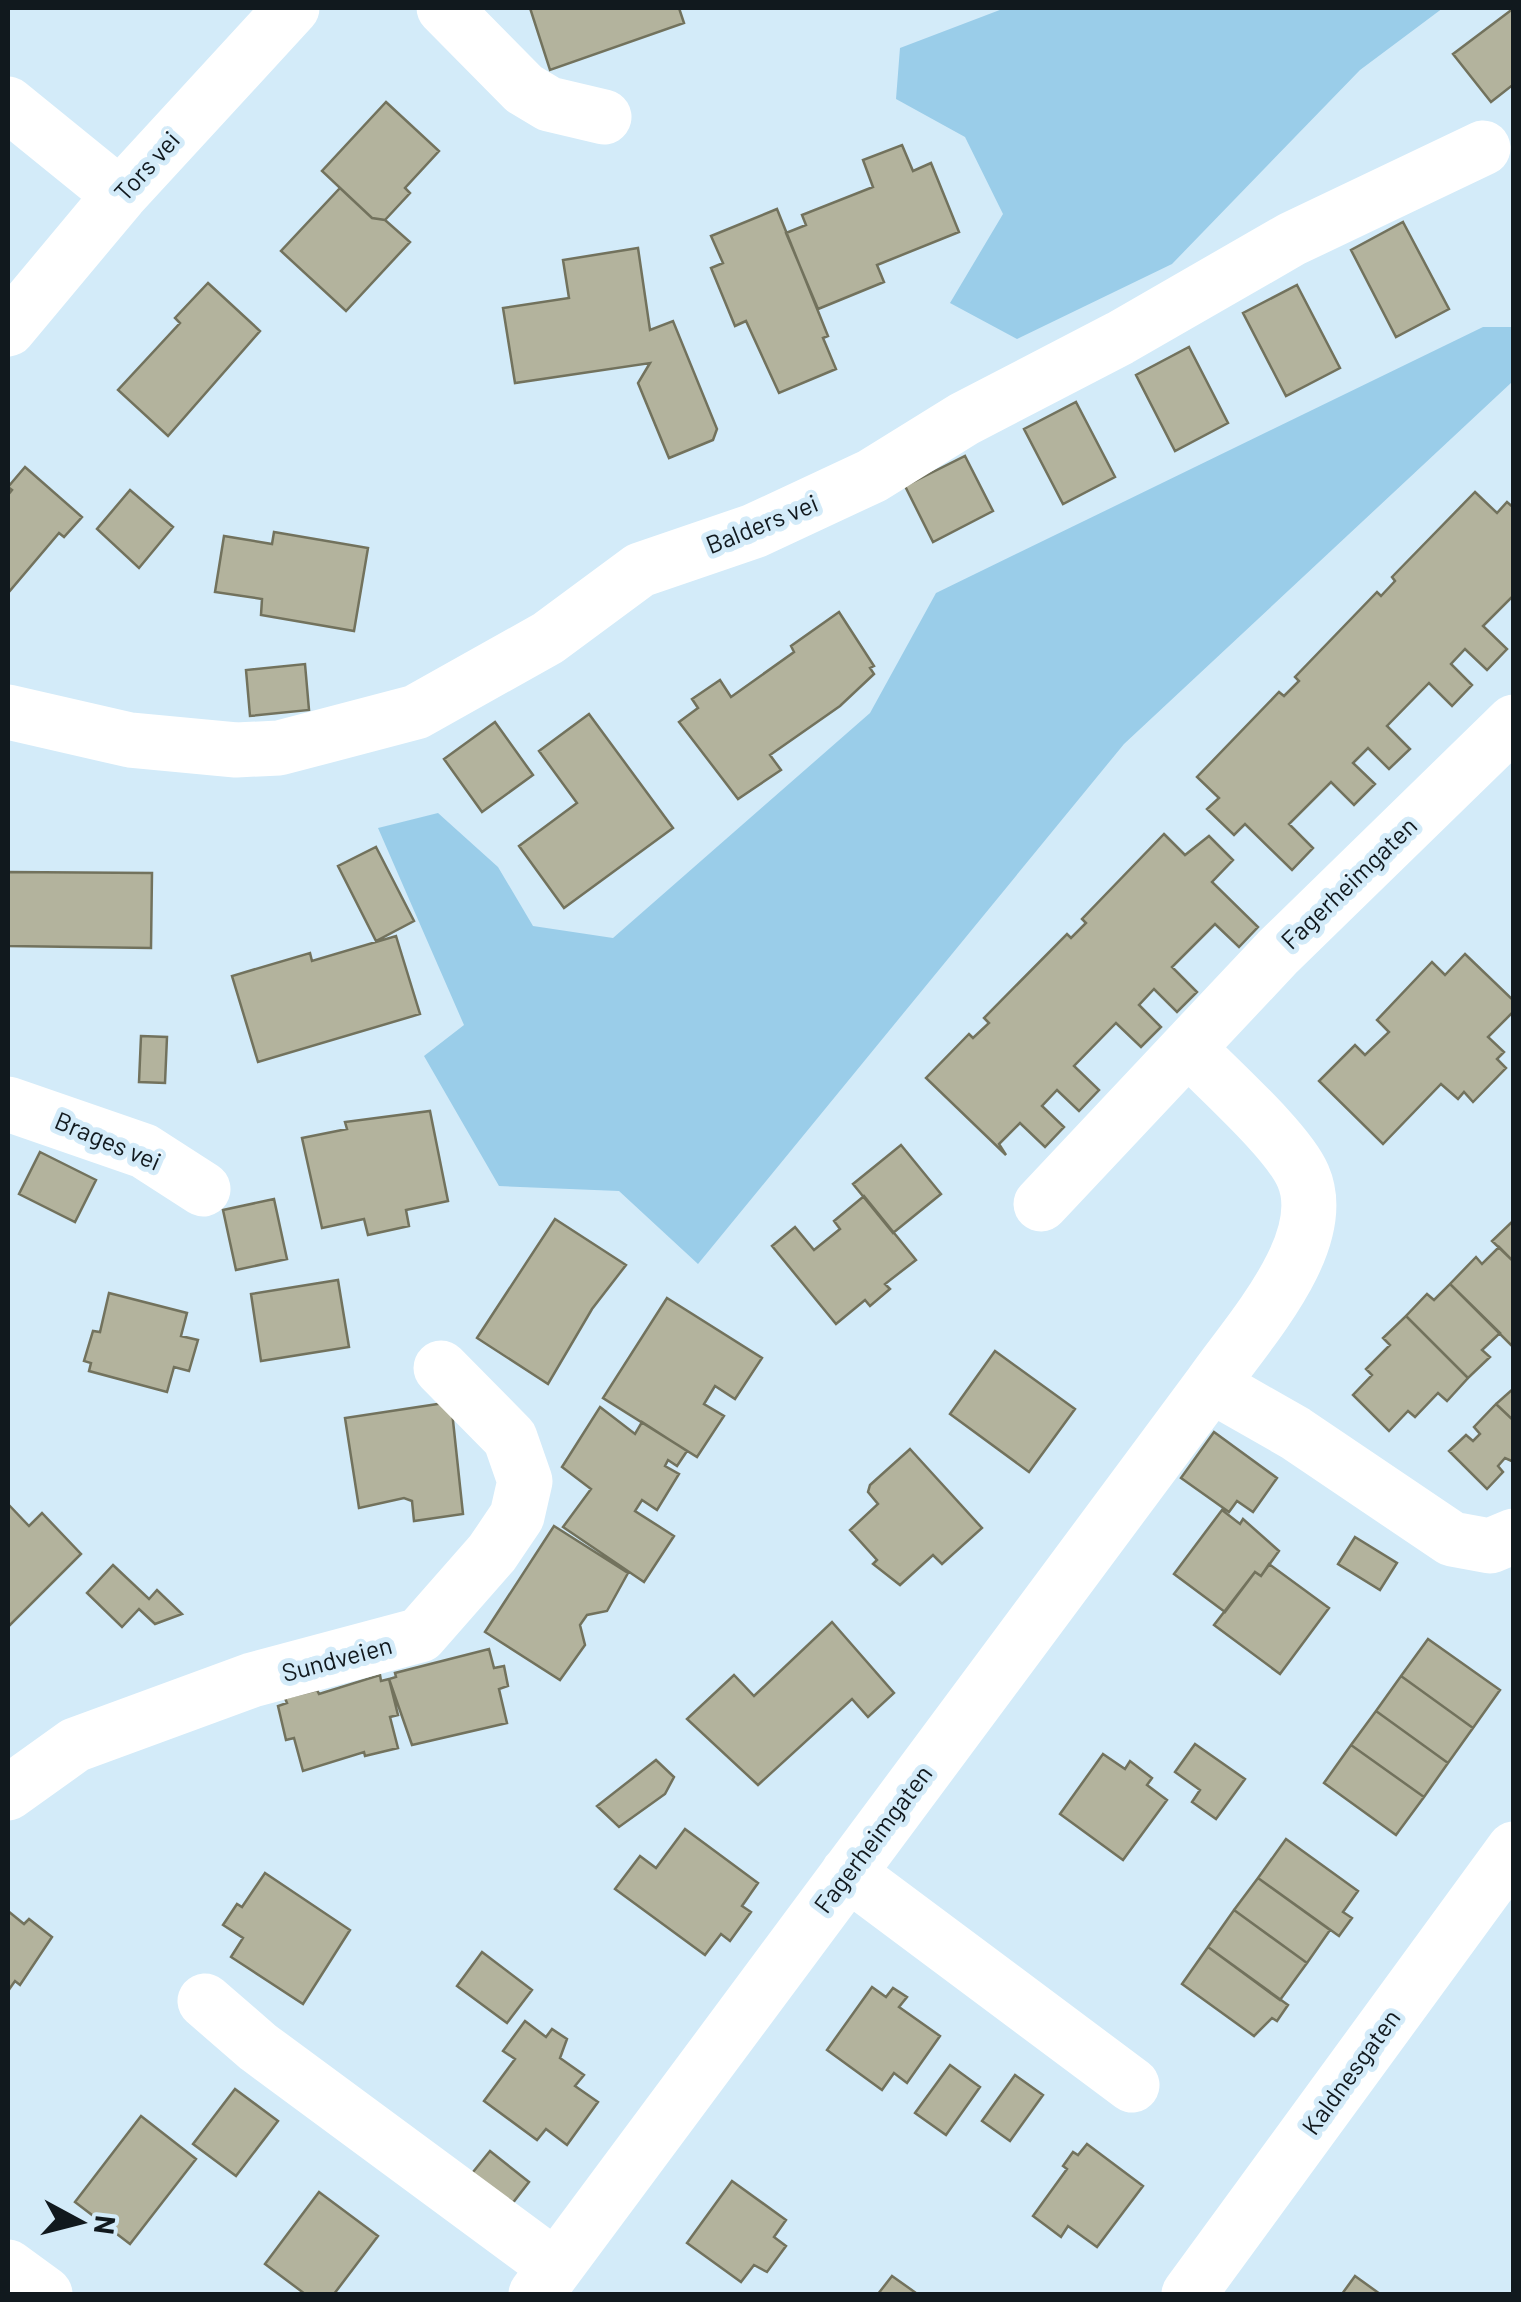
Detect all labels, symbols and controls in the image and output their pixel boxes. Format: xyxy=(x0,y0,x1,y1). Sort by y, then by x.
street label: Tors vei xyxy=(107,124,185,206)
street label: Balders vei xyxy=(701,487,822,559)
street label: Fagerheimgaten xyxy=(1274,810,1422,955)
street label: Brages vei xyxy=(51,1104,166,1176)
street label: Sundveien xyxy=(278,1629,395,1687)
street label: Fagerheimgaten xyxy=(807,1759,938,1918)
street label: Kaldnesgaten xyxy=(1295,2003,1406,2140)
north arrow xyxy=(30,2172,130,2272)
text: N xyxy=(88,2214,124,2236)

